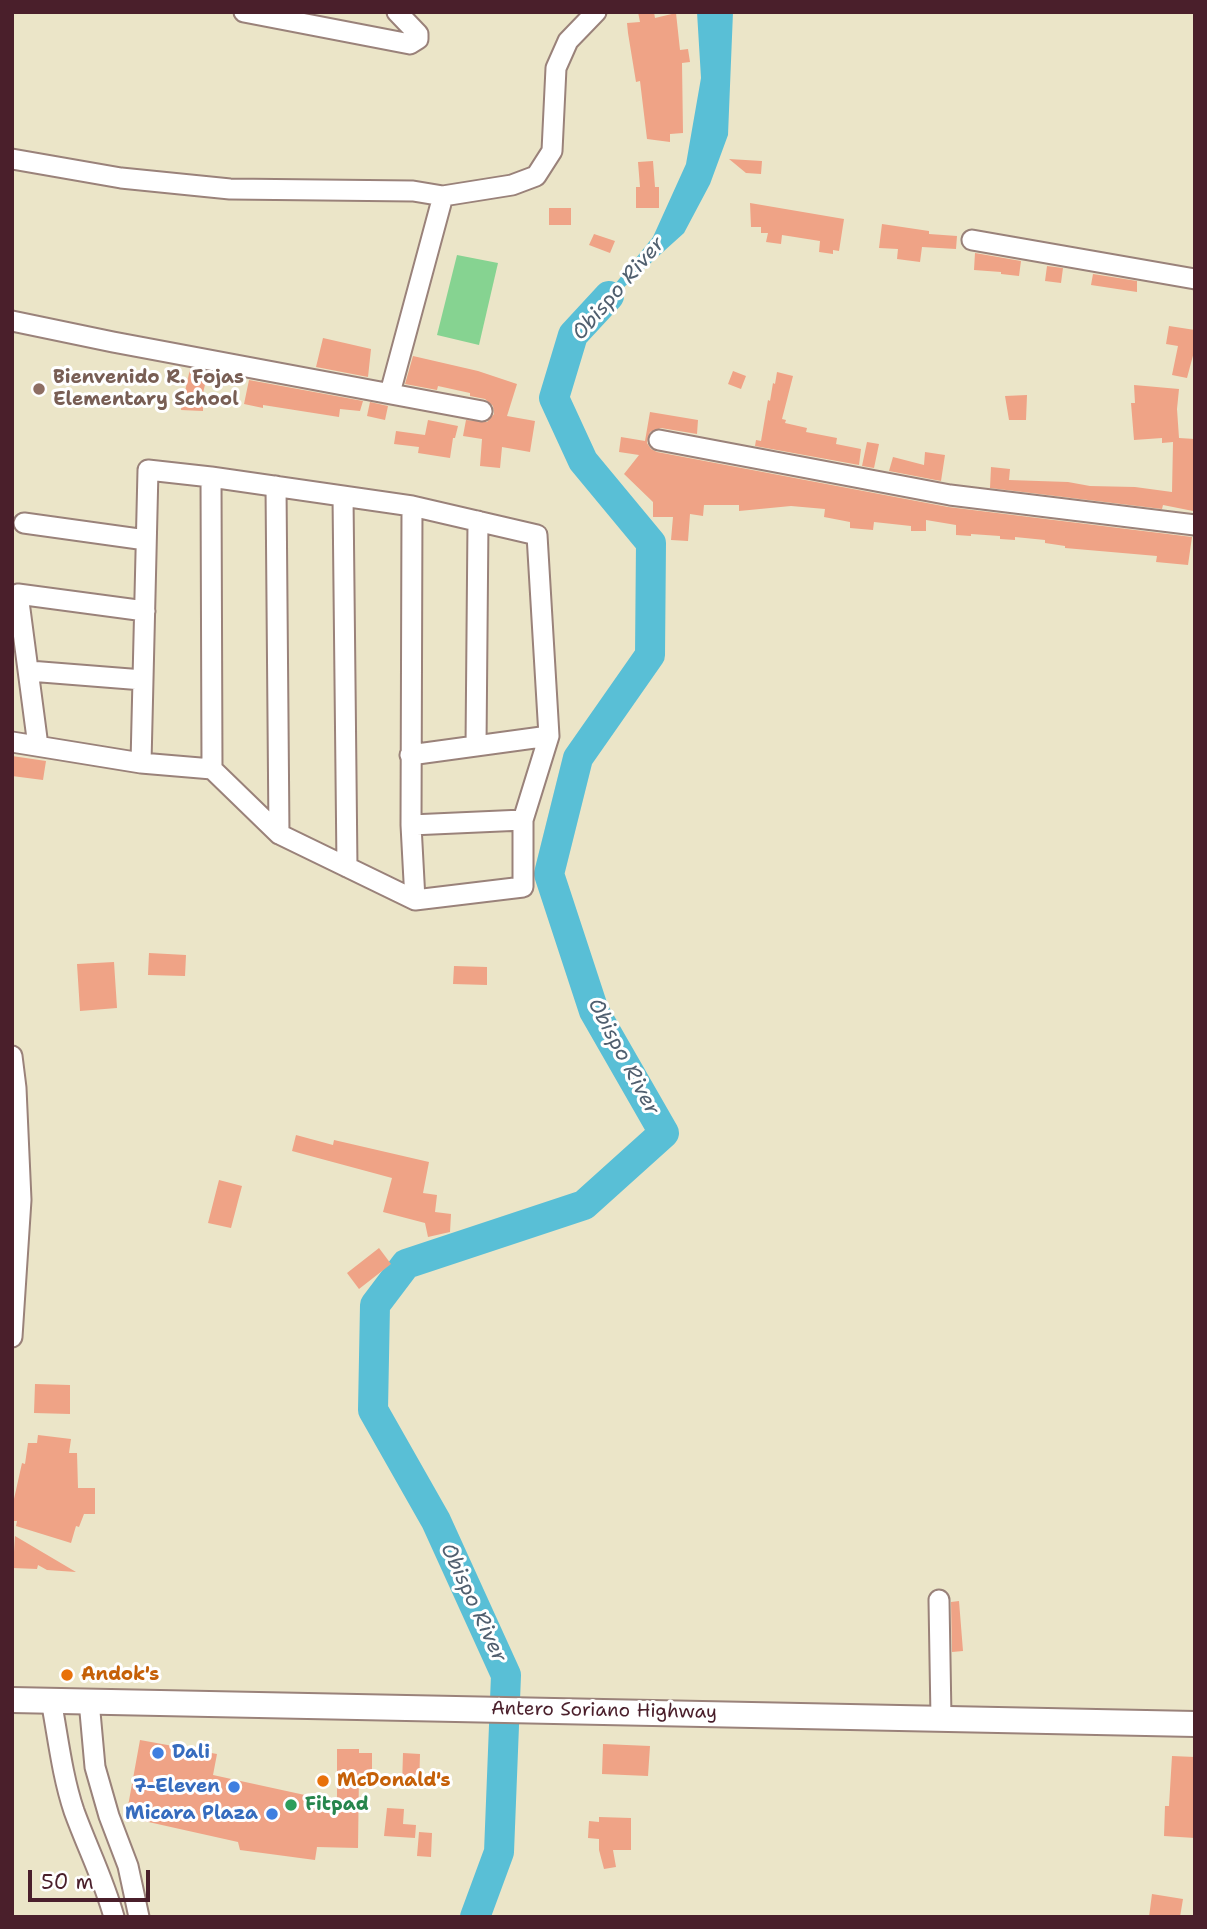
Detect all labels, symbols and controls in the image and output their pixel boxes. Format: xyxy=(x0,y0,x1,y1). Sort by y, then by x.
water label: Obispo River xyxy=(567,232,671,346)
place label: Bienvenido R. Fojas Elementary School xyxy=(53,367,244,411)
marker: Bienvenido R. Fojas Elementary School xyxy=(31,381,47,397)
water label: Obispo River xyxy=(582,994,664,1120)
water label: Obispo River xyxy=(434,1539,512,1667)
place label: Andok's xyxy=(81,1664,159,1686)
marker: Andok's xyxy=(59,1667,75,1683)
street label: Antero Soriano Highway xyxy=(491,1698,717,1724)
place label: Dali xyxy=(172,1742,210,1764)
marker: Dali xyxy=(150,1745,166,1761)
place label: McDonald's xyxy=(337,1770,450,1792)
marker: McDonald's xyxy=(315,1773,331,1789)
place label: 7-Eleven xyxy=(133,1776,220,1798)
marker: 7-Eleven xyxy=(226,1779,242,1795)
place label: Fitpad xyxy=(305,1794,369,1816)
marker: Fitpad xyxy=(283,1797,299,1813)
place label: Micara Plaza xyxy=(125,1803,258,1825)
marker: Micara Plaza xyxy=(264,1806,280,1822)
scale bar xyxy=(32,1856,154,1900)
text: 50 m xyxy=(41,1868,94,1896)

